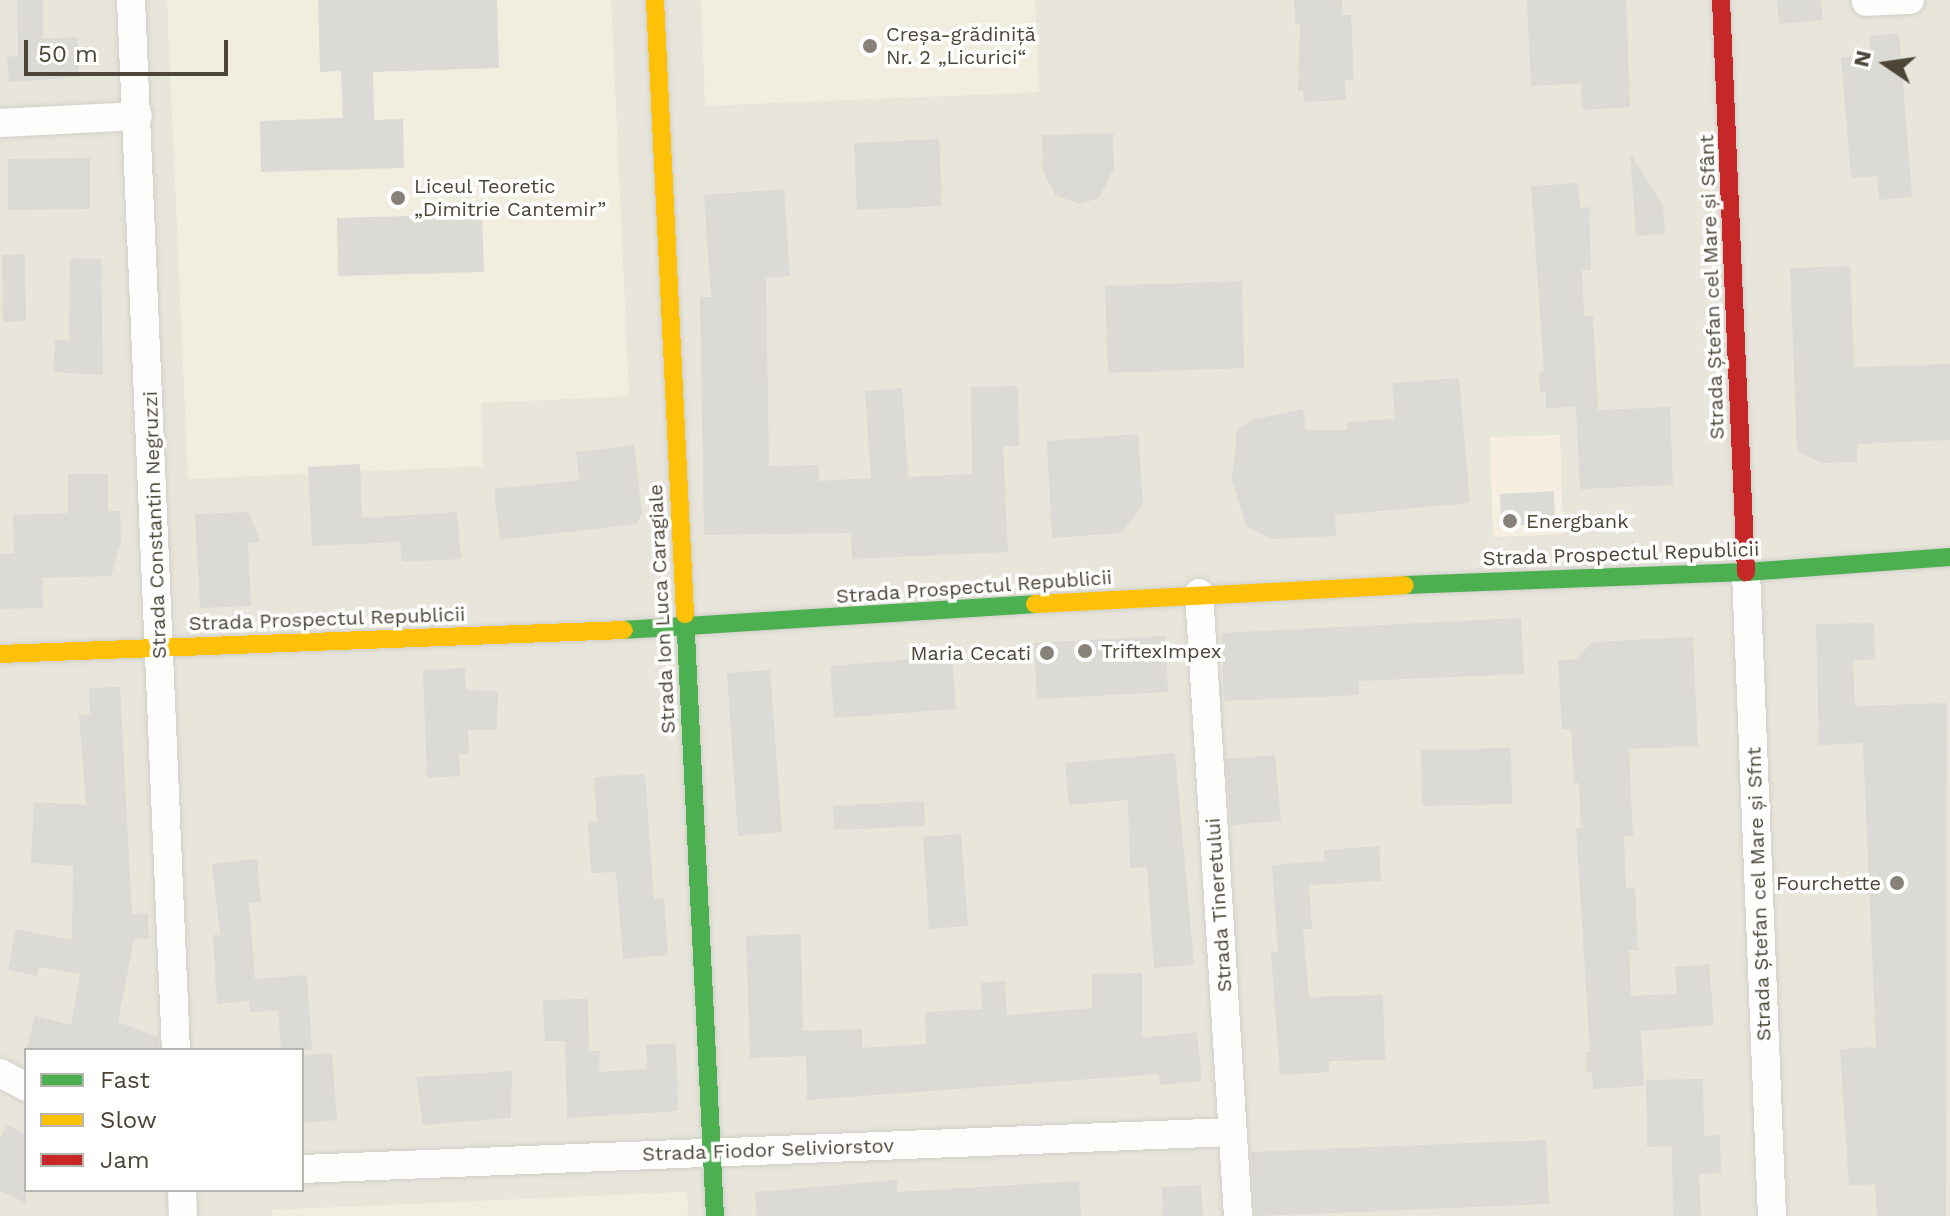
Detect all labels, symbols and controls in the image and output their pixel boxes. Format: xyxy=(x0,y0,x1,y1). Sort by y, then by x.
place label: Creșa-grădiniță Nr. 2 „Licurici“ xyxy=(886,22,1036,69)
scale bar xyxy=(28,24,232,74)
north arrow xyxy=(1846,24,1926,104)
marker: Creșa-grădiniță Nr. 2 „Licurici“ xyxy=(861,37,879,55)
text: 50 m xyxy=(38,40,98,68)
text: N xyxy=(1848,48,1876,69)
street label: Strada Ștefan cel Mare și Sfânt xyxy=(1695,133,1729,441)
place label: Liceul Teoretic „Dimitrie Cantemir” xyxy=(414,174,606,221)
marker: Liceul Teoretic „Dimitrie Cantemir” xyxy=(389,189,407,207)
street label: Strada Constantin Negruzzi xyxy=(138,390,172,660)
street label: Strada Ion Luca Caragiale xyxy=(643,483,681,735)
place label: Energbank xyxy=(1526,509,1629,533)
marker: Energbank xyxy=(1501,512,1519,530)
street label: Strada Prospectul Republicii xyxy=(1482,537,1760,571)
street label: Strada Prospectul Republicii xyxy=(835,565,1113,609)
street label: Strada Prospectul Republicii xyxy=(188,602,466,636)
place label: TriftexImpex xyxy=(1101,639,1221,663)
place label: Maria Cecati xyxy=(910,641,1031,665)
marker: TriftexImpex xyxy=(1076,642,1094,660)
marker: Maria Cecati xyxy=(1038,644,1056,662)
street label: Strada Ștefan cel Mare și Sfnt xyxy=(1742,746,1776,1042)
street label: Strada Tineretului xyxy=(1201,817,1237,993)
place label: Fourchette xyxy=(1776,871,1881,895)
marker: Fourchette xyxy=(1888,874,1906,892)
legend xyxy=(24,1048,304,1192)
text: Fast xyxy=(100,1066,150,1094)
text: Slow xyxy=(100,1106,157,1134)
street label: Strada Fiodor Seliviorstov xyxy=(641,1134,895,1166)
text: Jam xyxy=(100,1146,150,1174)

